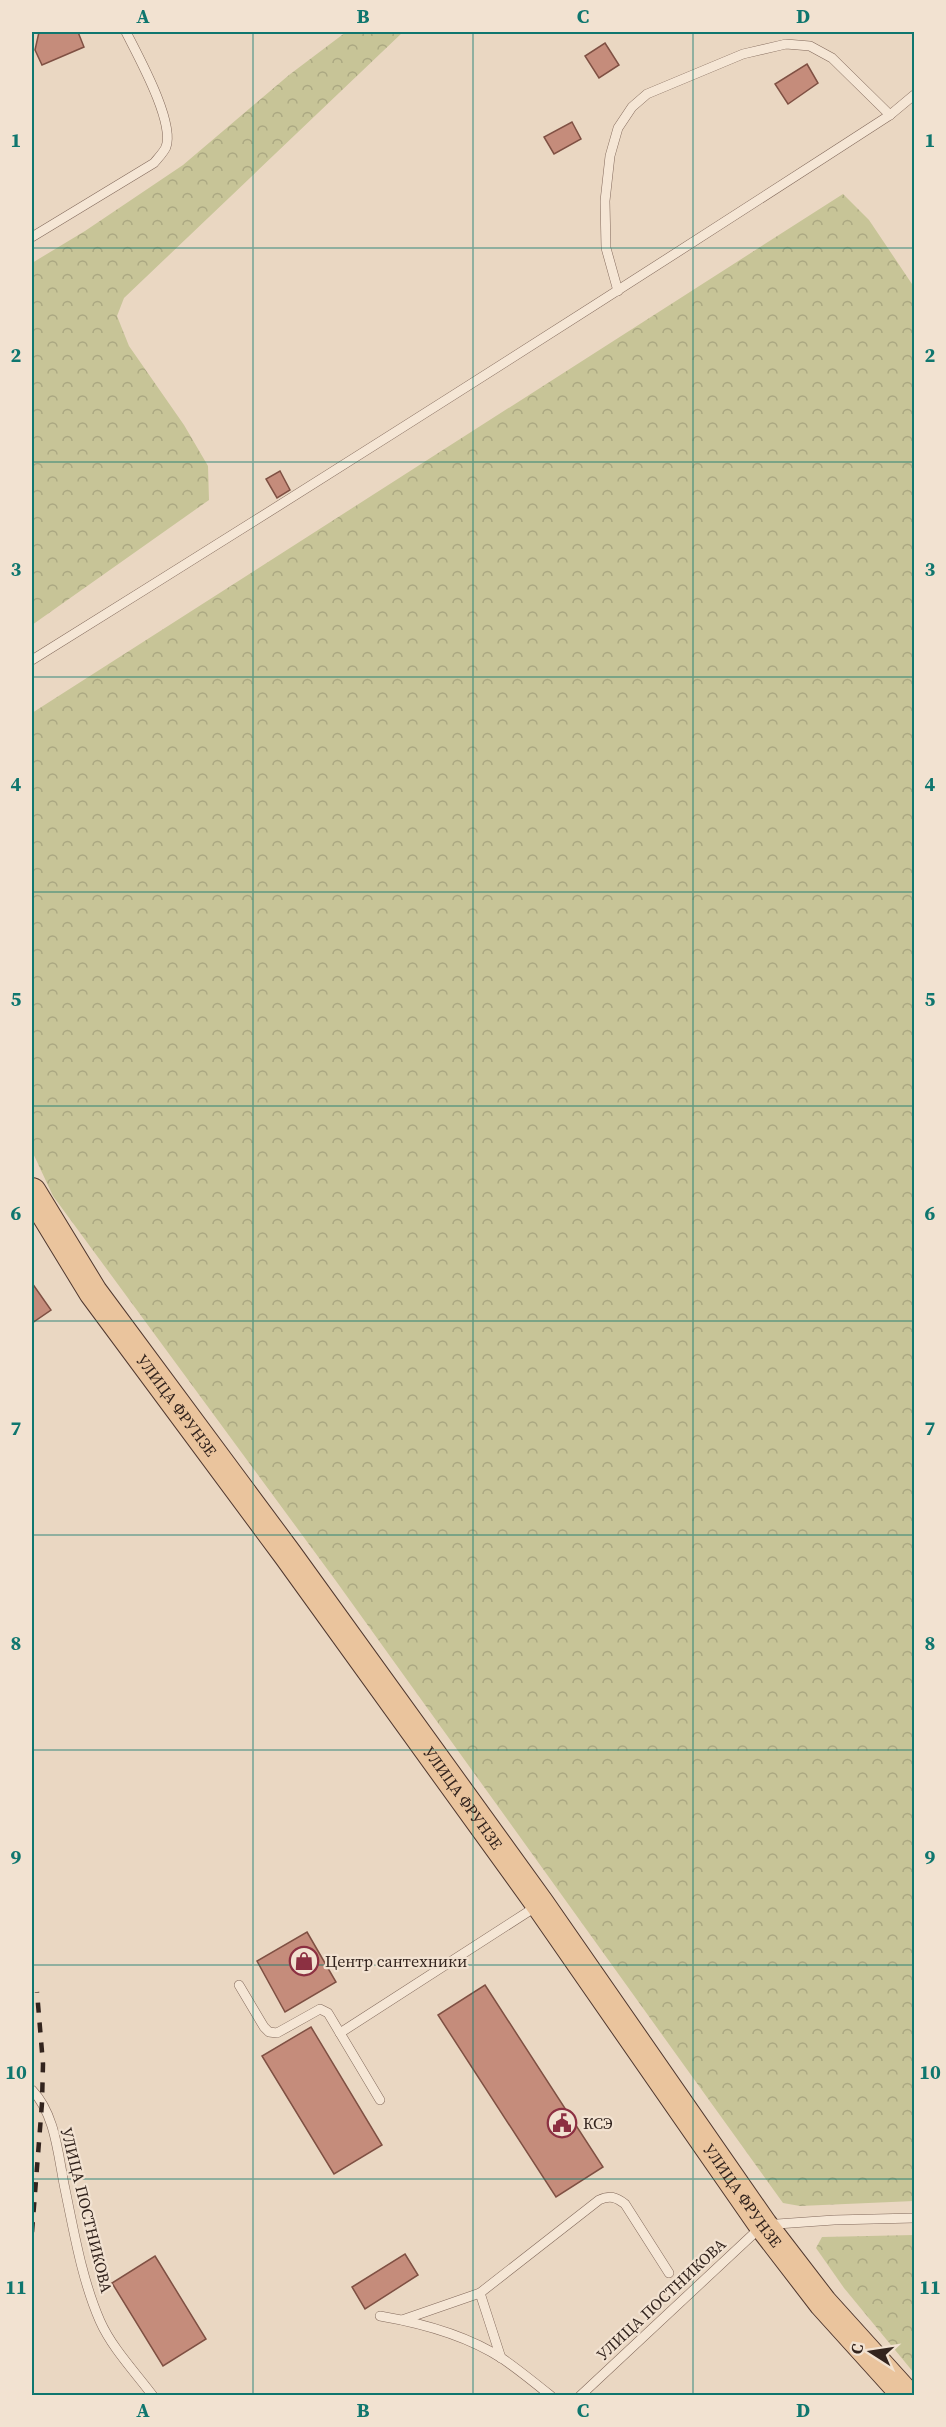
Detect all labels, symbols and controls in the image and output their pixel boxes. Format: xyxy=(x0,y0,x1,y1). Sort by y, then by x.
text: A xyxy=(136,2,150,30)
text: B xyxy=(356,2,370,30)
text: C xyxy=(577,2,589,30)
text: D xyxy=(796,2,810,30)
text: 1 xyxy=(11,126,21,154)
text: 1 xyxy=(925,126,935,154)
text: 2 xyxy=(11,341,22,369)
text: 2 xyxy=(925,341,936,369)
text: 3 xyxy=(11,555,22,583)
text: 3 xyxy=(925,555,936,583)
text: 4 xyxy=(11,770,22,798)
text: 4 xyxy=(925,770,936,798)
text: 5 xyxy=(11,985,22,1013)
text: 5 xyxy=(925,985,936,1013)
text: 6 xyxy=(11,1199,22,1227)
text: 6 xyxy=(925,1199,936,1227)
street label: УЛИЦА ФРУНЗЕ xyxy=(132,1350,222,1461)
text: 7 xyxy=(11,1414,22,1442)
text: 7 xyxy=(925,1414,936,1442)
text: 8 xyxy=(11,1629,21,1657)
text: 8 xyxy=(925,1629,935,1657)
street label: УЛИЦА ФРУНЗЕ xyxy=(419,1742,508,1854)
text: 9 xyxy=(11,1843,22,1871)
text: 9 xyxy=(925,1843,936,1871)
shop icon: Центр сантехники xyxy=(288,1945,320,1977)
place label: Центр сантехники xyxy=(325,1950,467,1972)
text: 10 xyxy=(5,2058,27,2086)
text: 10 xyxy=(919,2058,941,2086)
public building icon: КСЭ xyxy=(546,2107,578,2139)
place label: КСЭ xyxy=(583,2112,613,2134)
street label: УЛИЦА ПОСТНИКОВА xyxy=(56,2125,118,2295)
street label: УЛИЦА ФРУНЗЕ xyxy=(699,2139,787,2252)
street label: УЛИЦА ПОСТНИКОВА xyxy=(591,2233,731,2365)
text: 11 xyxy=(5,2273,27,2301)
text: 11 xyxy=(919,2273,941,2301)
north arrow xyxy=(841,2322,901,2382)
text: С xyxy=(845,2342,868,2356)
text: A xyxy=(136,2396,150,2424)
text: B xyxy=(356,2396,370,2424)
text: C xyxy=(577,2396,589,2424)
text: D xyxy=(796,2396,810,2424)

